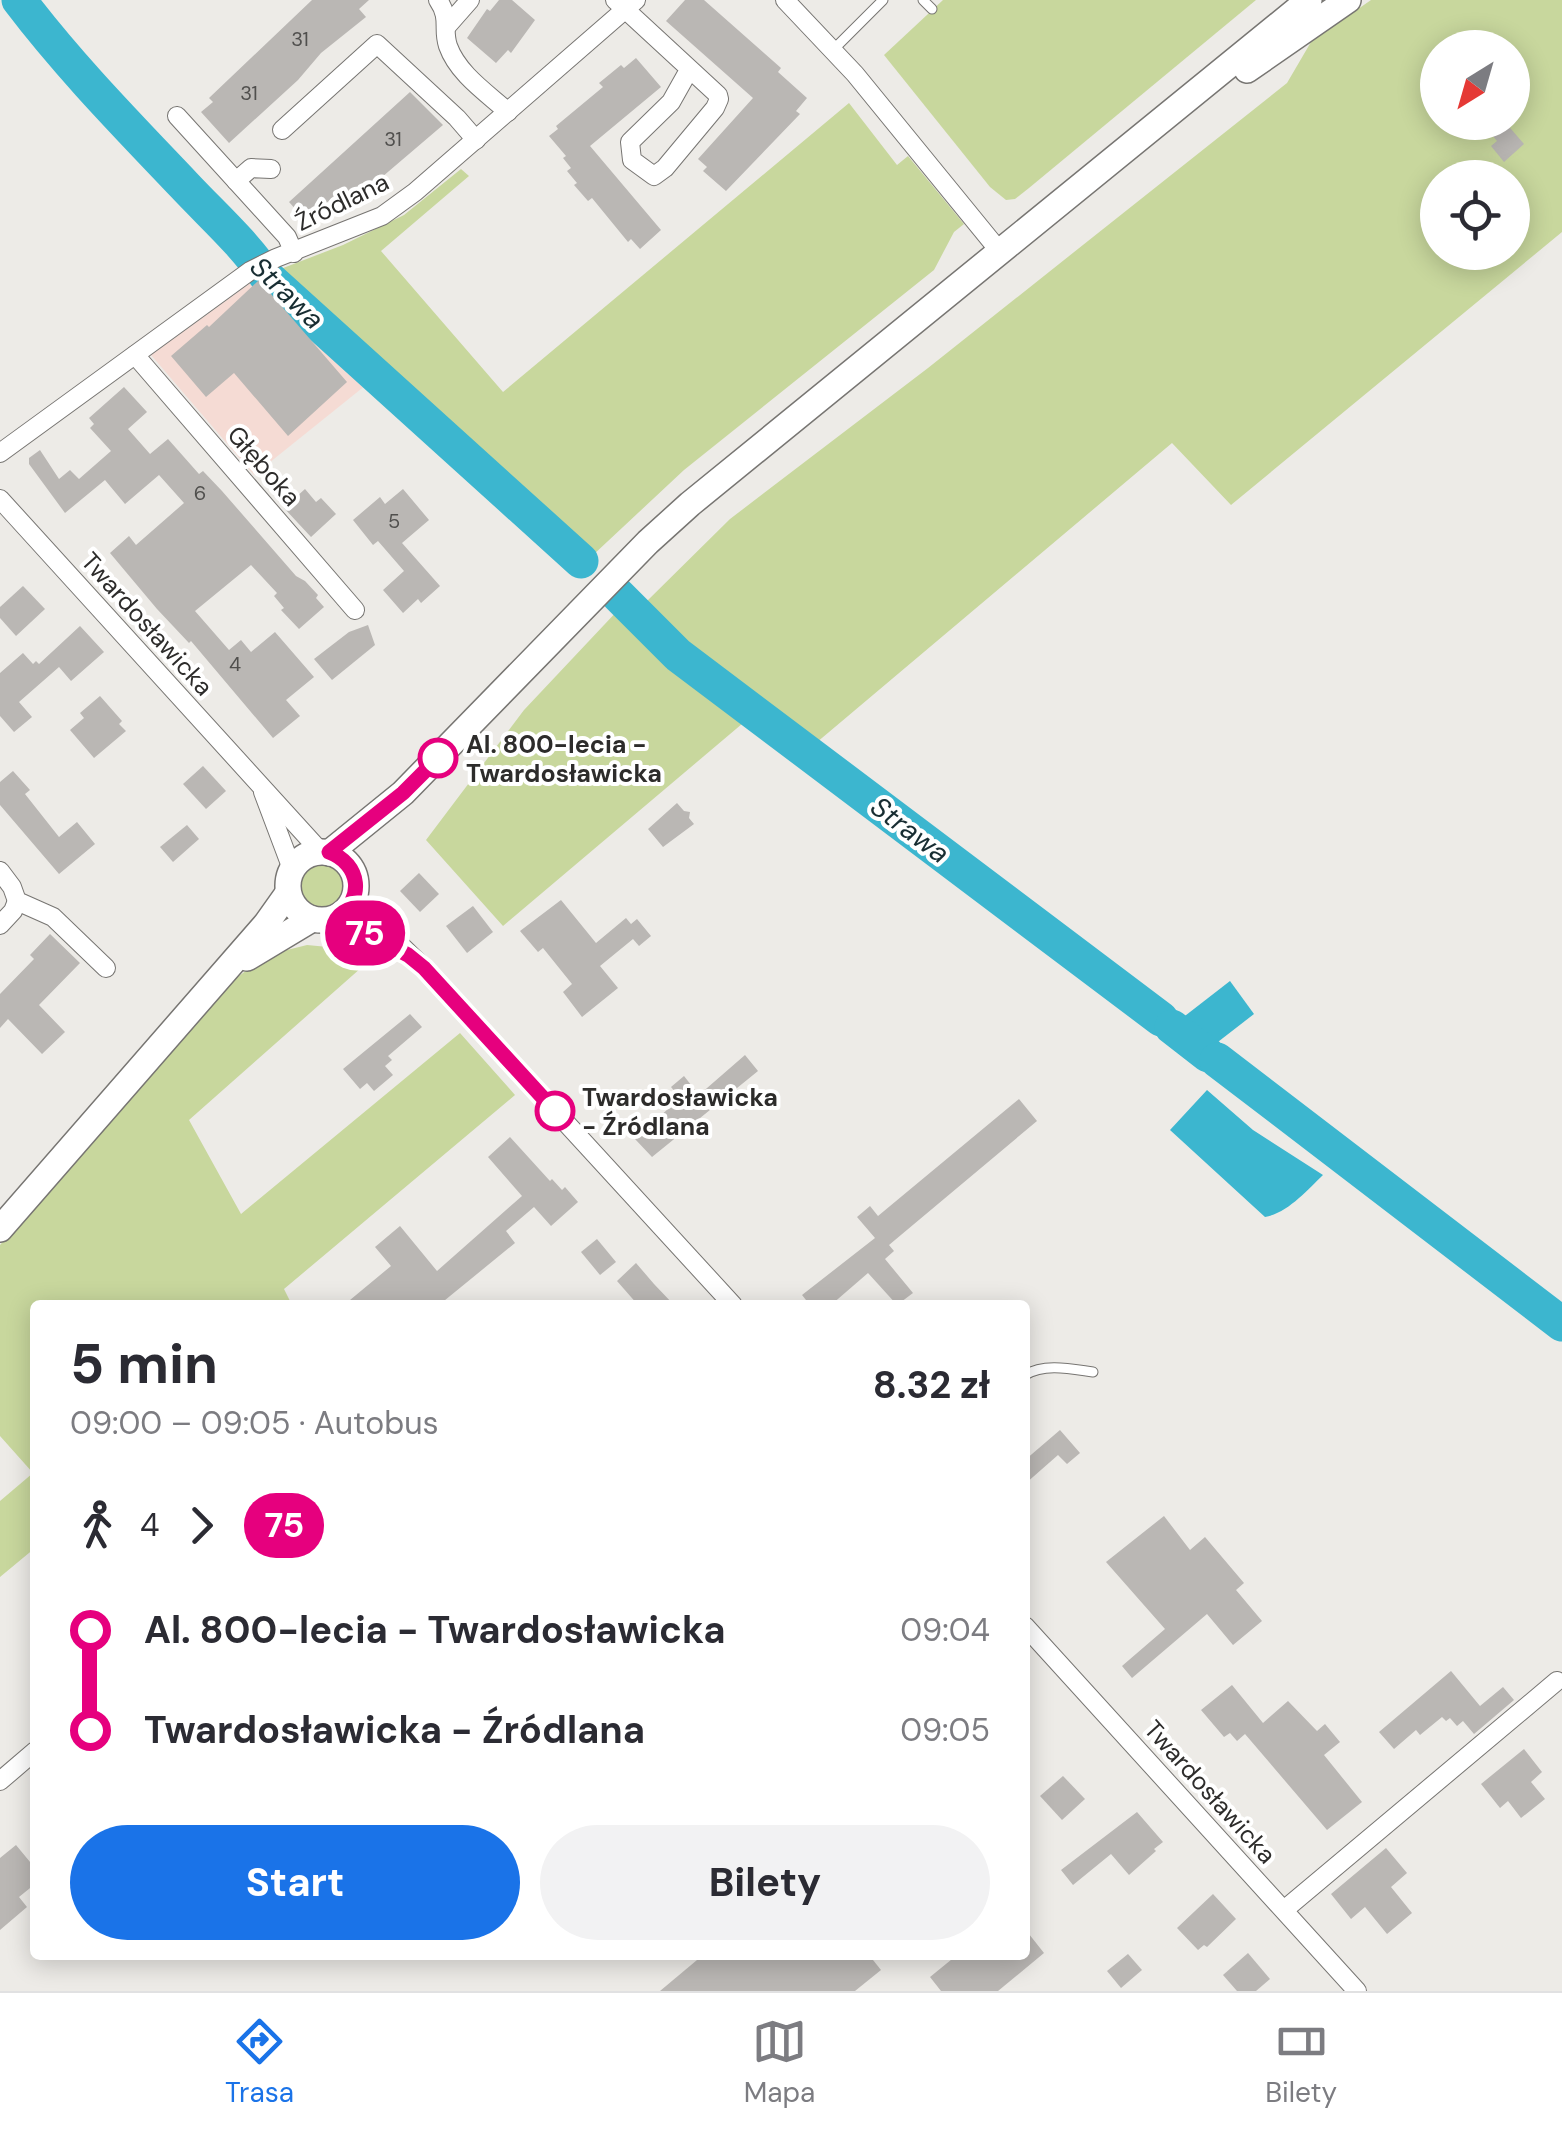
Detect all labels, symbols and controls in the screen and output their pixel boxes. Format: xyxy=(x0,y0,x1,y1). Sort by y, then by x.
house number: 31 xyxy=(291,26,309,52)
north arrow xyxy=(1420,30,1530,140)
map controls xyxy=(1420,30,1530,270)
house number: 31 xyxy=(240,80,258,106)
house number: 31 xyxy=(384,126,402,152)
button: locate xyxy=(1420,160,1530,270)
street label: Źródlana xyxy=(290,165,394,239)
water label: Strawa xyxy=(242,249,332,337)
street label: Głęboka xyxy=(220,419,308,513)
house number: 6 xyxy=(194,480,206,506)
house number: 5 xyxy=(388,508,400,534)
street label: Twardosławicka xyxy=(74,545,220,703)
house number: 4 xyxy=(229,651,241,677)
place label: Al. 800-lecia - Twardosławicka xyxy=(466,728,662,790)
marker: Al. 800-lecia - Twardosławicka xyxy=(419,739,457,777)
water label: Strawa xyxy=(863,788,957,872)
line badge: 75 xyxy=(320,900,410,966)
text: 75 xyxy=(345,910,385,956)
place label: Twardosławicka - Źródlana xyxy=(582,1081,778,1143)
marker: Twardosławicka - Źródlana xyxy=(536,1092,574,1130)
text: 5 min xyxy=(70,1328,218,1400)
text: 8.32 zł xyxy=(873,1360,990,1410)
text: 09:00 – 09:05 · Autobus xyxy=(70,1402,439,1444)
icon: walk xyxy=(70,1498,125,1553)
icon: forward xyxy=(174,1498,229,1553)
text: 75 xyxy=(264,1502,304,1548)
text: 4 xyxy=(140,1504,159,1546)
text: Al. 800-lecia - Twardosławicka xyxy=(144,1605,726,1655)
text: 09:04 xyxy=(900,1609,990,1651)
text: Twardosławicka - Źródlana xyxy=(144,1705,645,1755)
text: 09:05 xyxy=(900,1709,990,1751)
street label: Twardosławicka xyxy=(1137,1713,1283,1871)
button: Start xyxy=(70,1825,520,1940)
button: Bilety xyxy=(540,1825,990,1940)
tab: Trasa xyxy=(225,2014,294,2111)
tab: Mapa xyxy=(744,2014,815,2111)
tab: Bilety xyxy=(1265,2014,1337,2111)

